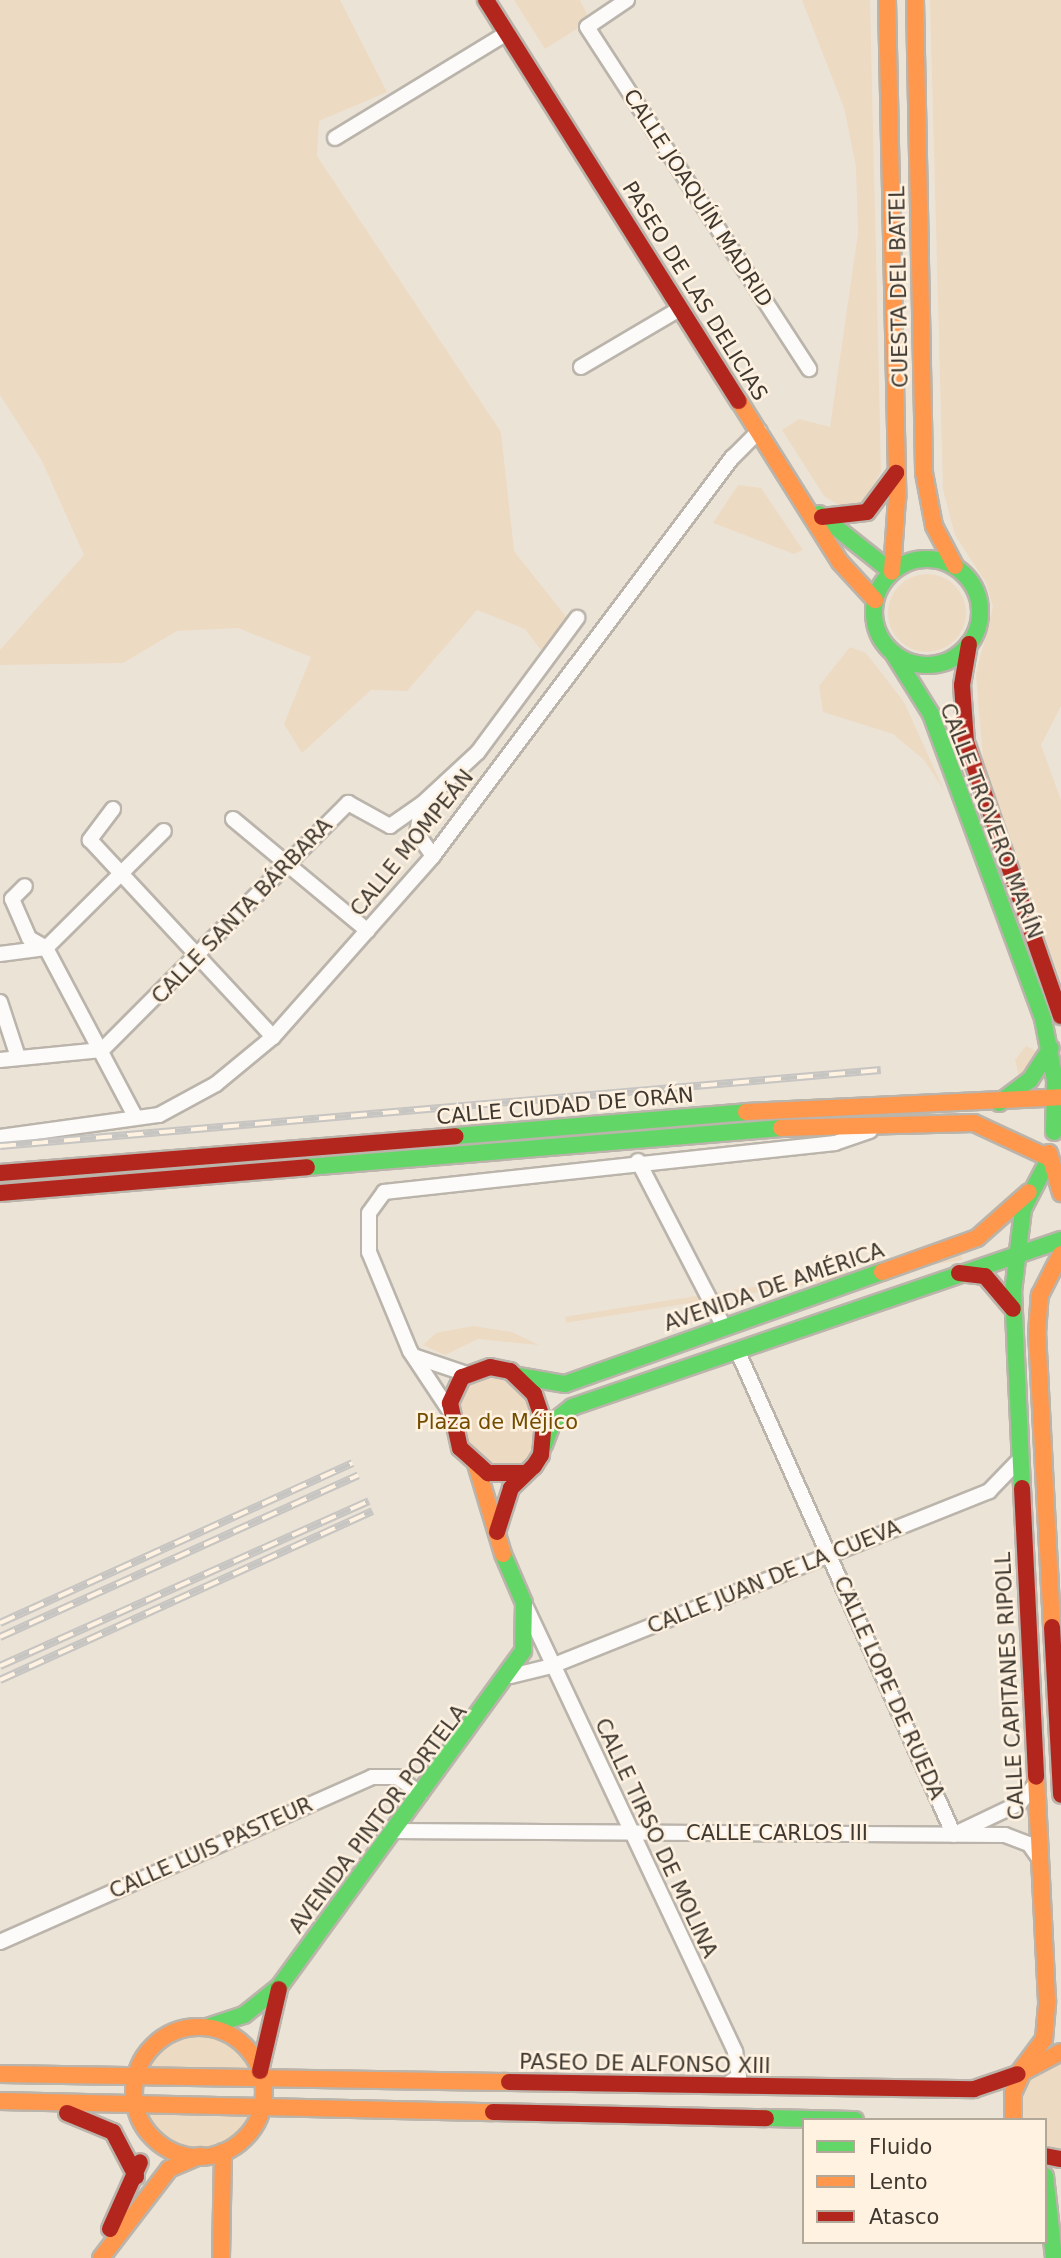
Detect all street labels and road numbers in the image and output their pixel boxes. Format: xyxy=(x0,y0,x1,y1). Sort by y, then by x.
street label: CALLE JOAQUÍN MADRID xyxy=(618,84,778,312)
street label: PASEO DE LAS DELICIAS xyxy=(617,177,773,405)
street label: CUESTA DEL BATEL xyxy=(885,186,913,388)
street label: CALLE TROVERO MARÍN xyxy=(934,700,1048,942)
street label: CALLE MOMPEÁN xyxy=(345,765,479,921)
street label: CALLE SANTA BÁRBARA xyxy=(147,813,337,1009)
street label: CALLE CIUDAD DE ORÁN xyxy=(435,1082,695,1130)
street label: AVENIDA DE AMÉRICA xyxy=(661,1237,887,1337)
street label: CALLE JUAN DE LA CUEVA xyxy=(644,1515,904,1639)
street label: CALLE CAPITANES RIPOLL xyxy=(990,1551,1030,1821)
street label: CALLE LOPE DE RUEDA xyxy=(828,1572,950,1804)
street label: AVENIDA PINTOR PORTELA xyxy=(284,1700,472,1938)
street label: CALLE TIRSO DE MOLINA xyxy=(589,1714,723,1962)
street label: CALLE LUIS PASTEUR xyxy=(106,1792,316,1904)
street label: CALLE CARLOS III xyxy=(686,1820,868,1846)
street label: PASEO DE ALFONSO XIII xyxy=(519,2049,771,2079)

